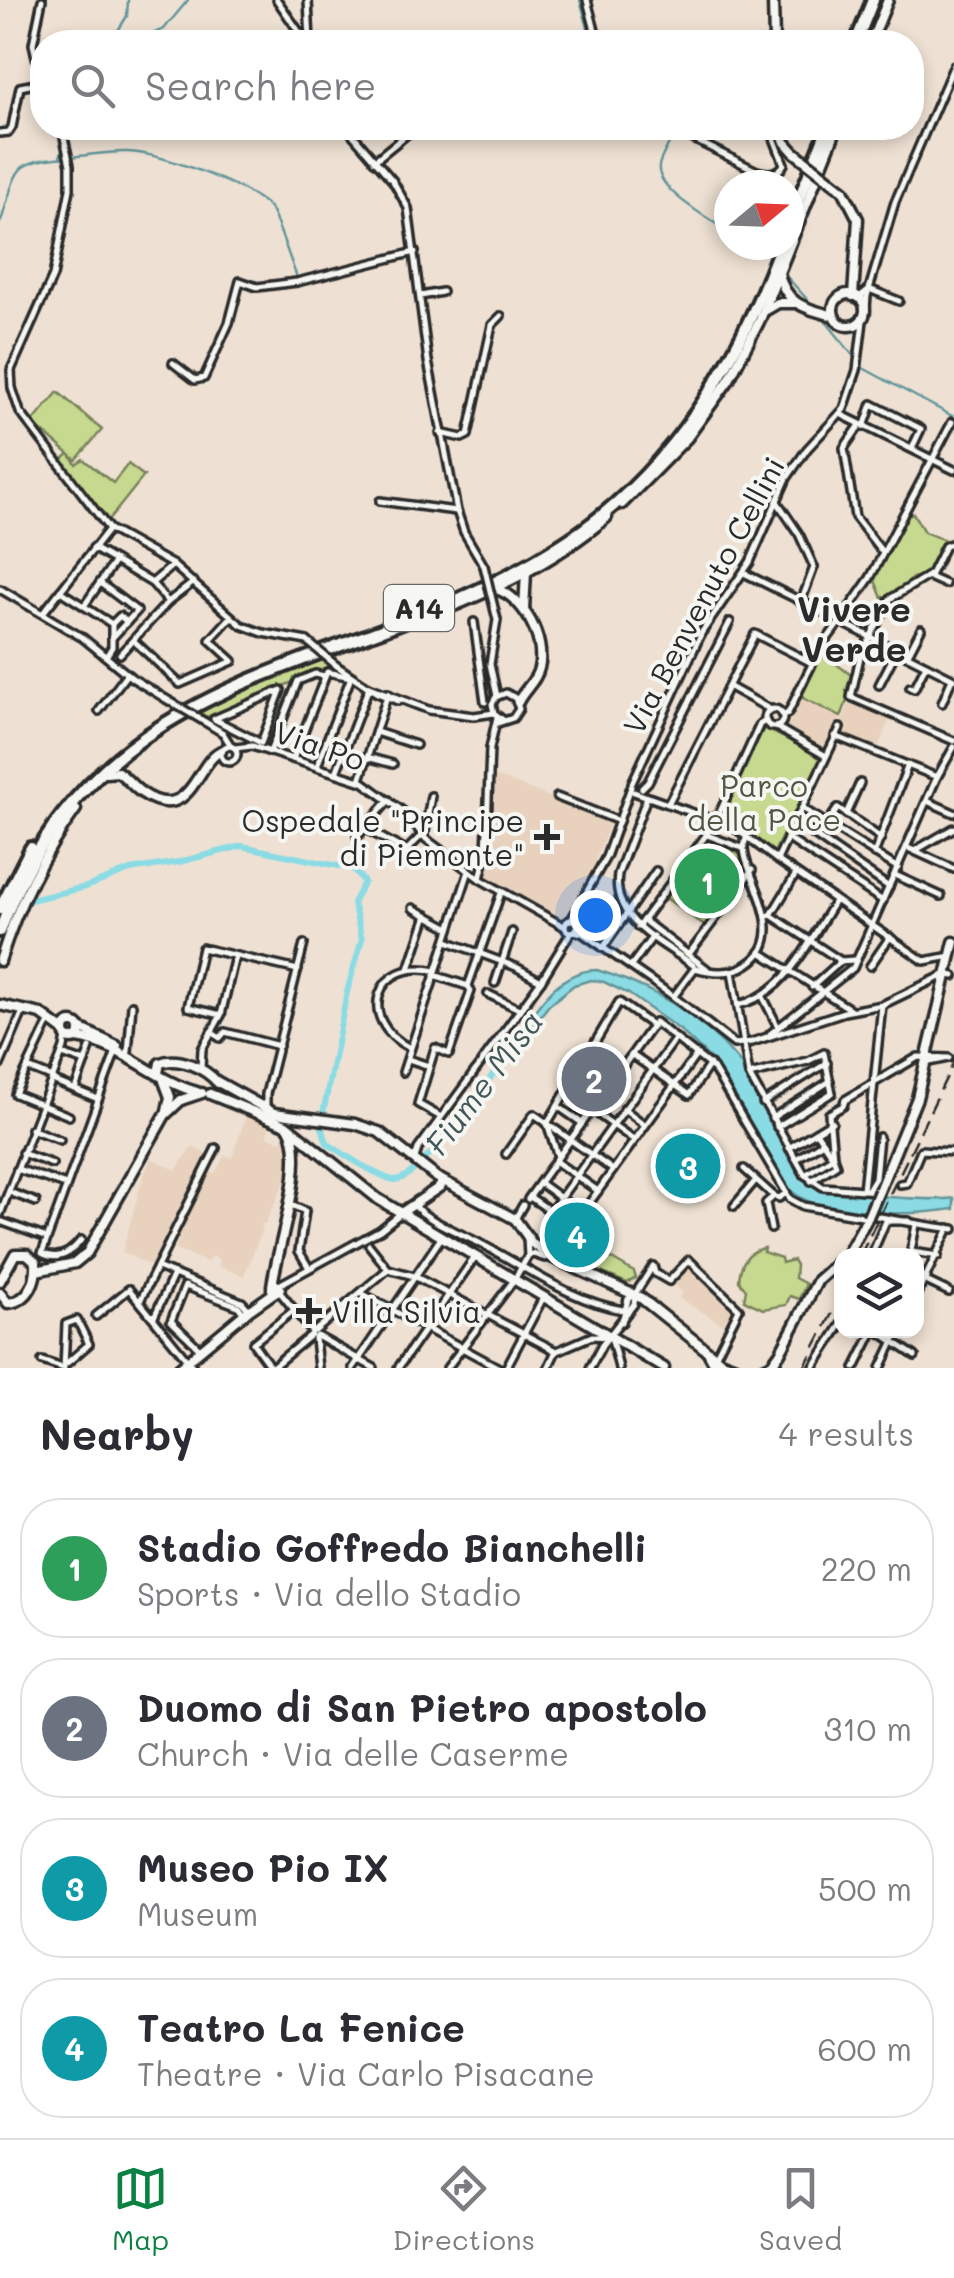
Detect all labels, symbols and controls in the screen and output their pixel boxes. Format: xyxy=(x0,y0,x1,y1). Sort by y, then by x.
search box xyxy=(30,30,924,140)
icon: search xyxy=(65,58,120,113)
text: Search here xyxy=(145,60,376,110)
north arrow xyxy=(714,170,804,260)
street label: Via Benvenuto Cellini xyxy=(613,449,793,741)
road number: A14 xyxy=(384,585,454,631)
district label: Vivere Verde xyxy=(797,585,911,671)
street label: Via Po xyxy=(270,711,370,779)
park label: Parco della Pace xyxy=(687,765,841,839)
place label: Ospedale "Principe di Piemonte" xyxy=(241,800,524,874)
marker: Ospedale "Principe di Piemonte" xyxy=(534,824,560,850)
pin: 1 xyxy=(674,844,740,918)
your location xyxy=(570,890,621,941)
water label: Fiume Misa xyxy=(415,1001,551,1163)
pin: 2 xyxy=(562,1042,626,1116)
pin: 3 xyxy=(656,1128,720,1204)
pin: 4 xyxy=(544,1198,610,1272)
map controls xyxy=(834,1248,924,1338)
button: layers xyxy=(834,1248,924,1338)
place label: Villa Silvia xyxy=(332,1291,481,1331)
marker: Villa Silvia xyxy=(296,1298,322,1324)
text: Nearby xyxy=(40,1406,194,1461)
text: 4 results xyxy=(778,1412,914,1454)
text: Stadio Goffredo Bianchelli xyxy=(137,1522,647,1572)
text: 1 xyxy=(67,1547,82,1589)
text: 220 m xyxy=(821,1547,912,1589)
text: Sports · Via dello Stadio xyxy=(137,1572,521,1614)
text: Duomo di San Pietro apostolo xyxy=(137,1682,707,1732)
text: 2 xyxy=(66,1707,83,1749)
text: 310 m xyxy=(823,1707,912,1749)
text: Church · Via delle Caserme xyxy=(137,1732,569,1774)
text: Museo Pio IX xyxy=(137,1842,389,1892)
text: 3 xyxy=(65,1867,84,1909)
text: 500 m xyxy=(818,1867,912,1909)
text: Museum xyxy=(137,1892,258,1934)
text: Teatro La Fenice xyxy=(137,2002,465,2052)
text: 4 xyxy=(64,2027,85,2069)
text: 600 m xyxy=(817,2027,912,2069)
text: Theatre · Via Carlo Pisacane xyxy=(137,2052,595,2094)
tab: Map xyxy=(112,2161,169,2257)
tab: Directions xyxy=(393,2161,535,2257)
tab: Saved xyxy=(759,2161,842,2257)

